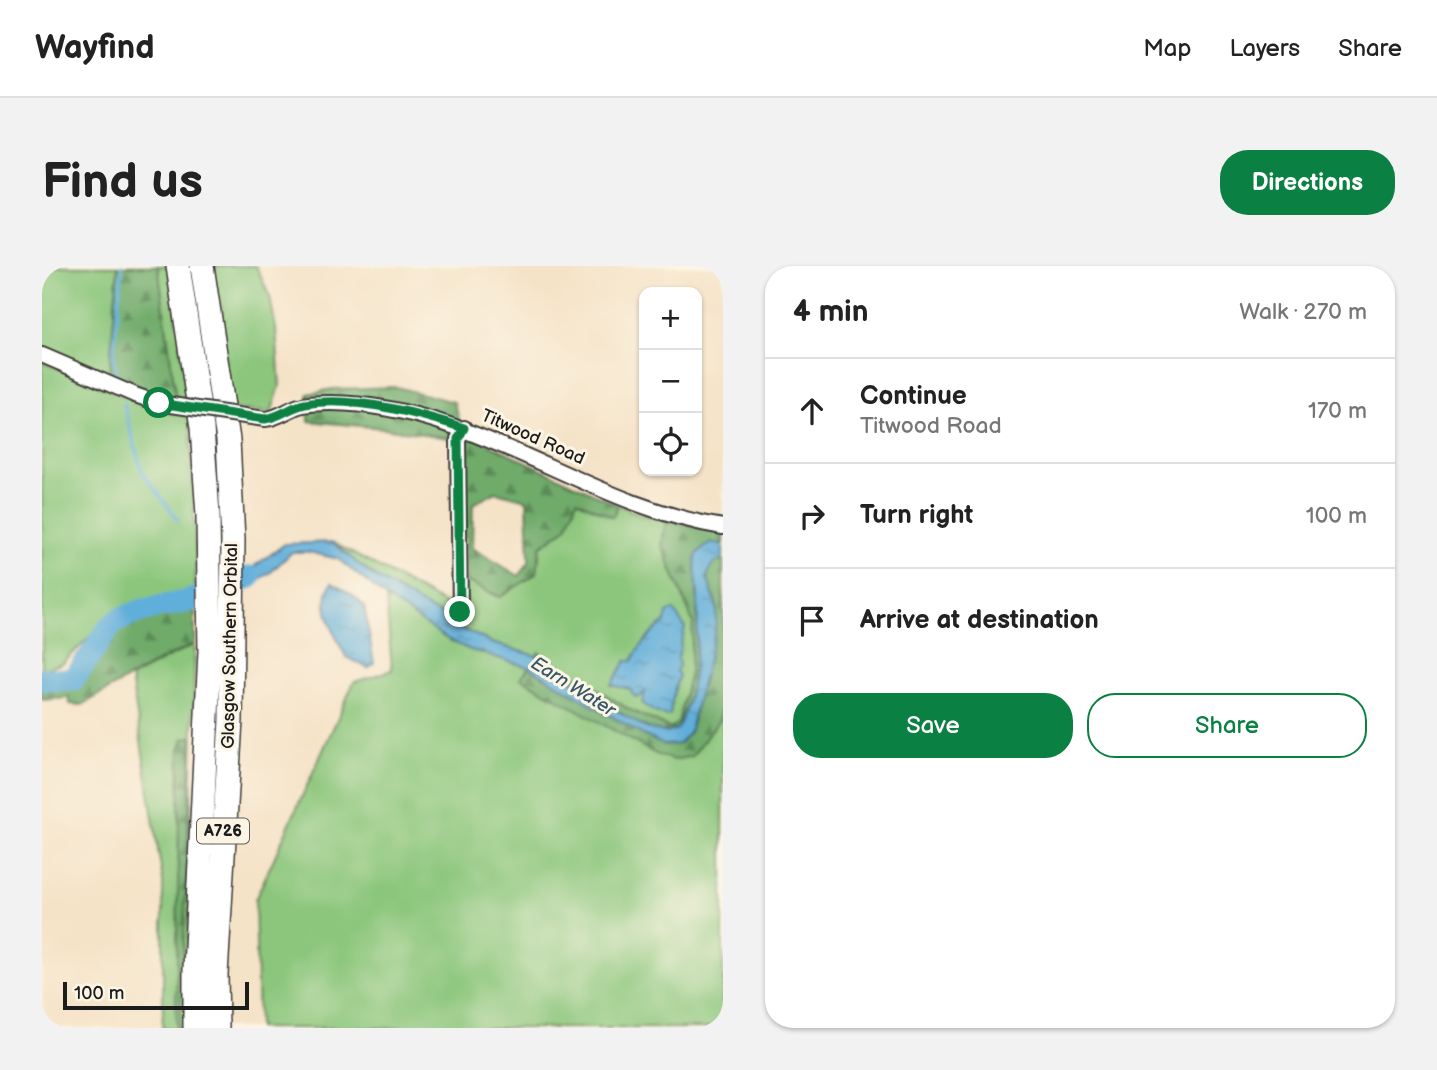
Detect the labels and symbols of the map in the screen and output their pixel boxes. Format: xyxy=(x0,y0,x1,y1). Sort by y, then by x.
route start xyxy=(143,387,174,418)
street label: Titwood Road xyxy=(478,405,588,469)
street label: Glasgow Southern Orbital xyxy=(218,543,242,749)
route end xyxy=(444,596,475,627)
water label: Earn Water xyxy=(527,652,620,723)
road number: A726 xyxy=(197,818,249,844)
scale bar xyxy=(63,979,248,1011)

